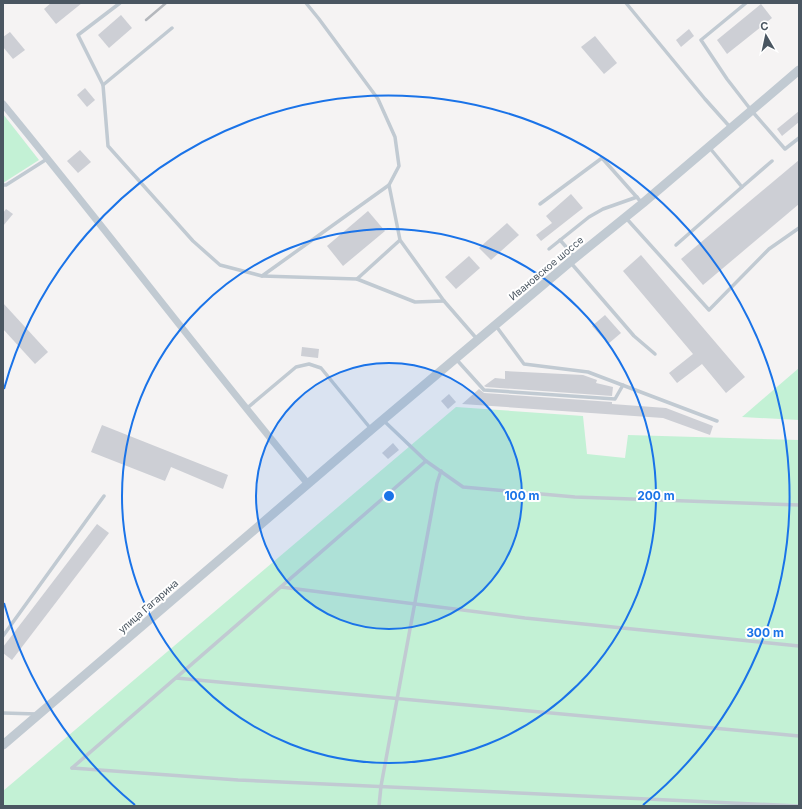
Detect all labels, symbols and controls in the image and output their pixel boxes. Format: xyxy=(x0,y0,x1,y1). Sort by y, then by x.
north arrow xyxy=(746,16,786,56)
text: С xyxy=(759,19,770,34)
street label: Ивановское шоссе xyxy=(506,233,586,303)
text: 100 m xyxy=(504,488,540,503)
text: 200 m xyxy=(637,488,675,503)
centre of rings xyxy=(382,489,396,503)
street label: улица Гагарина xyxy=(116,577,180,635)
text: 300 m xyxy=(746,625,784,640)

